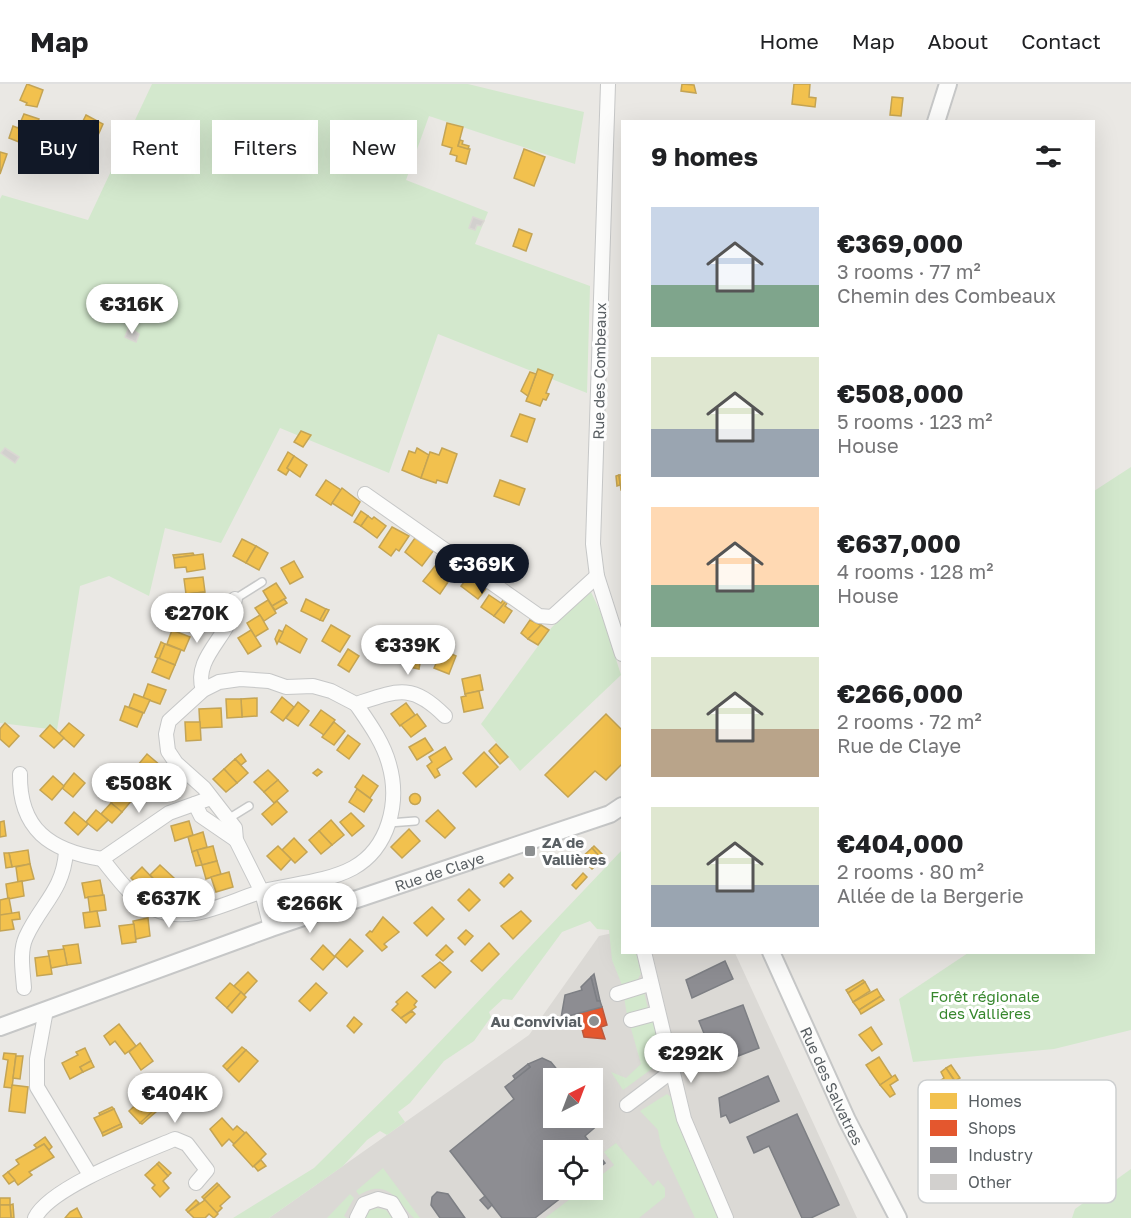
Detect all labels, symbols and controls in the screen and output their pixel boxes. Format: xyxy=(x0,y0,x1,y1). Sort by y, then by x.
text: Map xyxy=(30,25,88,58)
text: Home xyxy=(759,28,819,54)
text: Map xyxy=(852,28,895,54)
text: About xyxy=(928,28,988,54)
text: Contact xyxy=(1021,28,1101,54)
chip: Buy xyxy=(18,120,99,174)
chip: Rent xyxy=(111,120,200,174)
chip: Filters xyxy=(212,120,318,174)
chip: New xyxy=(330,120,417,174)
icon: filters xyxy=(1032,140,1065,173)
text: 9 homes xyxy=(651,141,758,172)
text: €369,000 xyxy=(837,228,963,259)
icon: home xyxy=(699,231,771,303)
text: 3 rooms · 77 m² xyxy=(837,259,981,283)
text: Chemin des Combeaux xyxy=(837,283,1056,307)
pin: €316K xyxy=(90,284,174,335)
text: €316K xyxy=(100,291,164,315)
street label: Rue des Combeaux xyxy=(589,302,609,440)
text: €508,000 xyxy=(837,378,964,409)
icon: home xyxy=(699,381,771,453)
text: 5 rooms · 123 m² xyxy=(837,409,992,433)
text: House xyxy=(837,433,899,457)
text: €637,000 xyxy=(837,528,961,559)
icon: home xyxy=(699,531,771,603)
pin: €369K xyxy=(440,544,524,595)
text: €369K xyxy=(449,551,515,575)
text: 4 rooms · 128 m² xyxy=(837,559,994,583)
text: House xyxy=(837,583,899,607)
pin: €270K xyxy=(155,593,239,644)
text: €270K xyxy=(165,600,229,624)
pin: €339K xyxy=(366,625,450,676)
text: €339K xyxy=(375,632,441,656)
text: €266,000 xyxy=(837,678,963,709)
icon: home xyxy=(699,681,771,753)
text: 2 rooms · 72 m² xyxy=(837,709,982,733)
text: Rue de Claye xyxy=(837,733,961,757)
pin: €508K xyxy=(97,763,181,814)
text: €508K xyxy=(106,770,172,794)
text: €404,000 xyxy=(837,828,964,859)
icon: home xyxy=(699,831,771,903)
place label: ZA de Vallières xyxy=(542,833,606,868)
marker: ZA de Vallières xyxy=(523,844,537,858)
street label: Rue de Claye xyxy=(392,848,487,895)
text: 2 rooms · 80 m² xyxy=(837,859,984,883)
pin: €637K xyxy=(127,878,211,929)
pin: €266K xyxy=(268,883,352,934)
text: Allée de la Bergerie xyxy=(837,883,1024,907)
text: €637K xyxy=(137,885,201,909)
text: €266K xyxy=(277,890,343,914)
park label: Forêt régionale des Vallières xyxy=(930,987,1040,1022)
place label: Au Convivial xyxy=(490,1012,582,1030)
marker: Au Convivial xyxy=(587,1014,601,1028)
street label: Rue des Salvatres xyxy=(797,1024,867,1148)
pin: €292K xyxy=(649,1033,733,1084)
text: €292K xyxy=(658,1040,724,1064)
north arrow xyxy=(543,1068,603,1128)
map controls xyxy=(543,1068,603,1200)
pin: €404K xyxy=(133,1073,217,1124)
text: €404K xyxy=(142,1080,208,1104)
legend xyxy=(918,1080,1116,1203)
text: Homes xyxy=(968,1091,1022,1111)
text: Shops xyxy=(968,1118,1016,1138)
button: locate xyxy=(543,1140,603,1200)
text: Industry xyxy=(968,1145,1033,1165)
text: Other xyxy=(968,1172,1012,1192)

